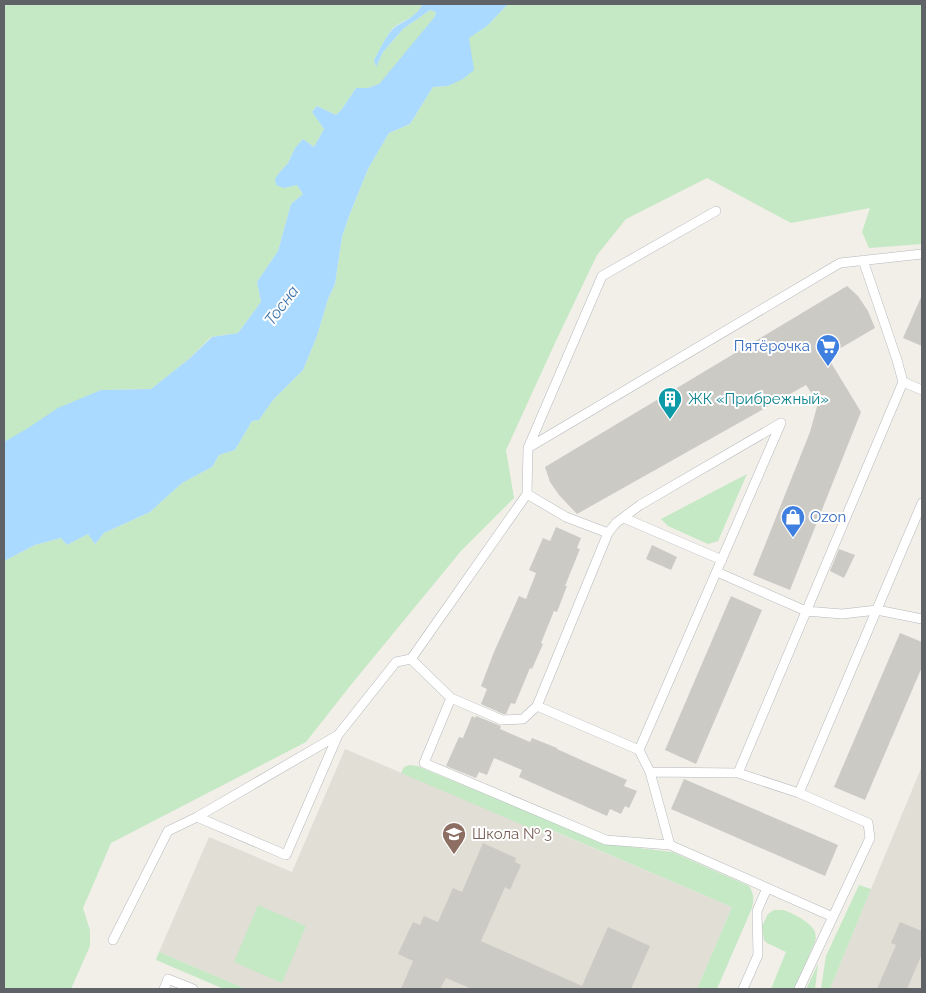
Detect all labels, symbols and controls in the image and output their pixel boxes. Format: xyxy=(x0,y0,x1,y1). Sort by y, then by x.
water label: Тосна xyxy=(260,281,303,329)
supermarket icon: Пятёрочка xyxy=(815,333,841,367)
place label: Пятёрочка xyxy=(734,337,810,355)
building icon: ЖК «Прибрежный» xyxy=(657,386,683,420)
place label: ЖК «Прибрежный» xyxy=(688,390,829,408)
shop icon: Ozon xyxy=(780,504,806,538)
place label: Ozon xyxy=(810,508,846,526)
school or university icon: Школа № 3 xyxy=(441,821,467,855)
place label: Школа № 3 xyxy=(472,825,552,843)

